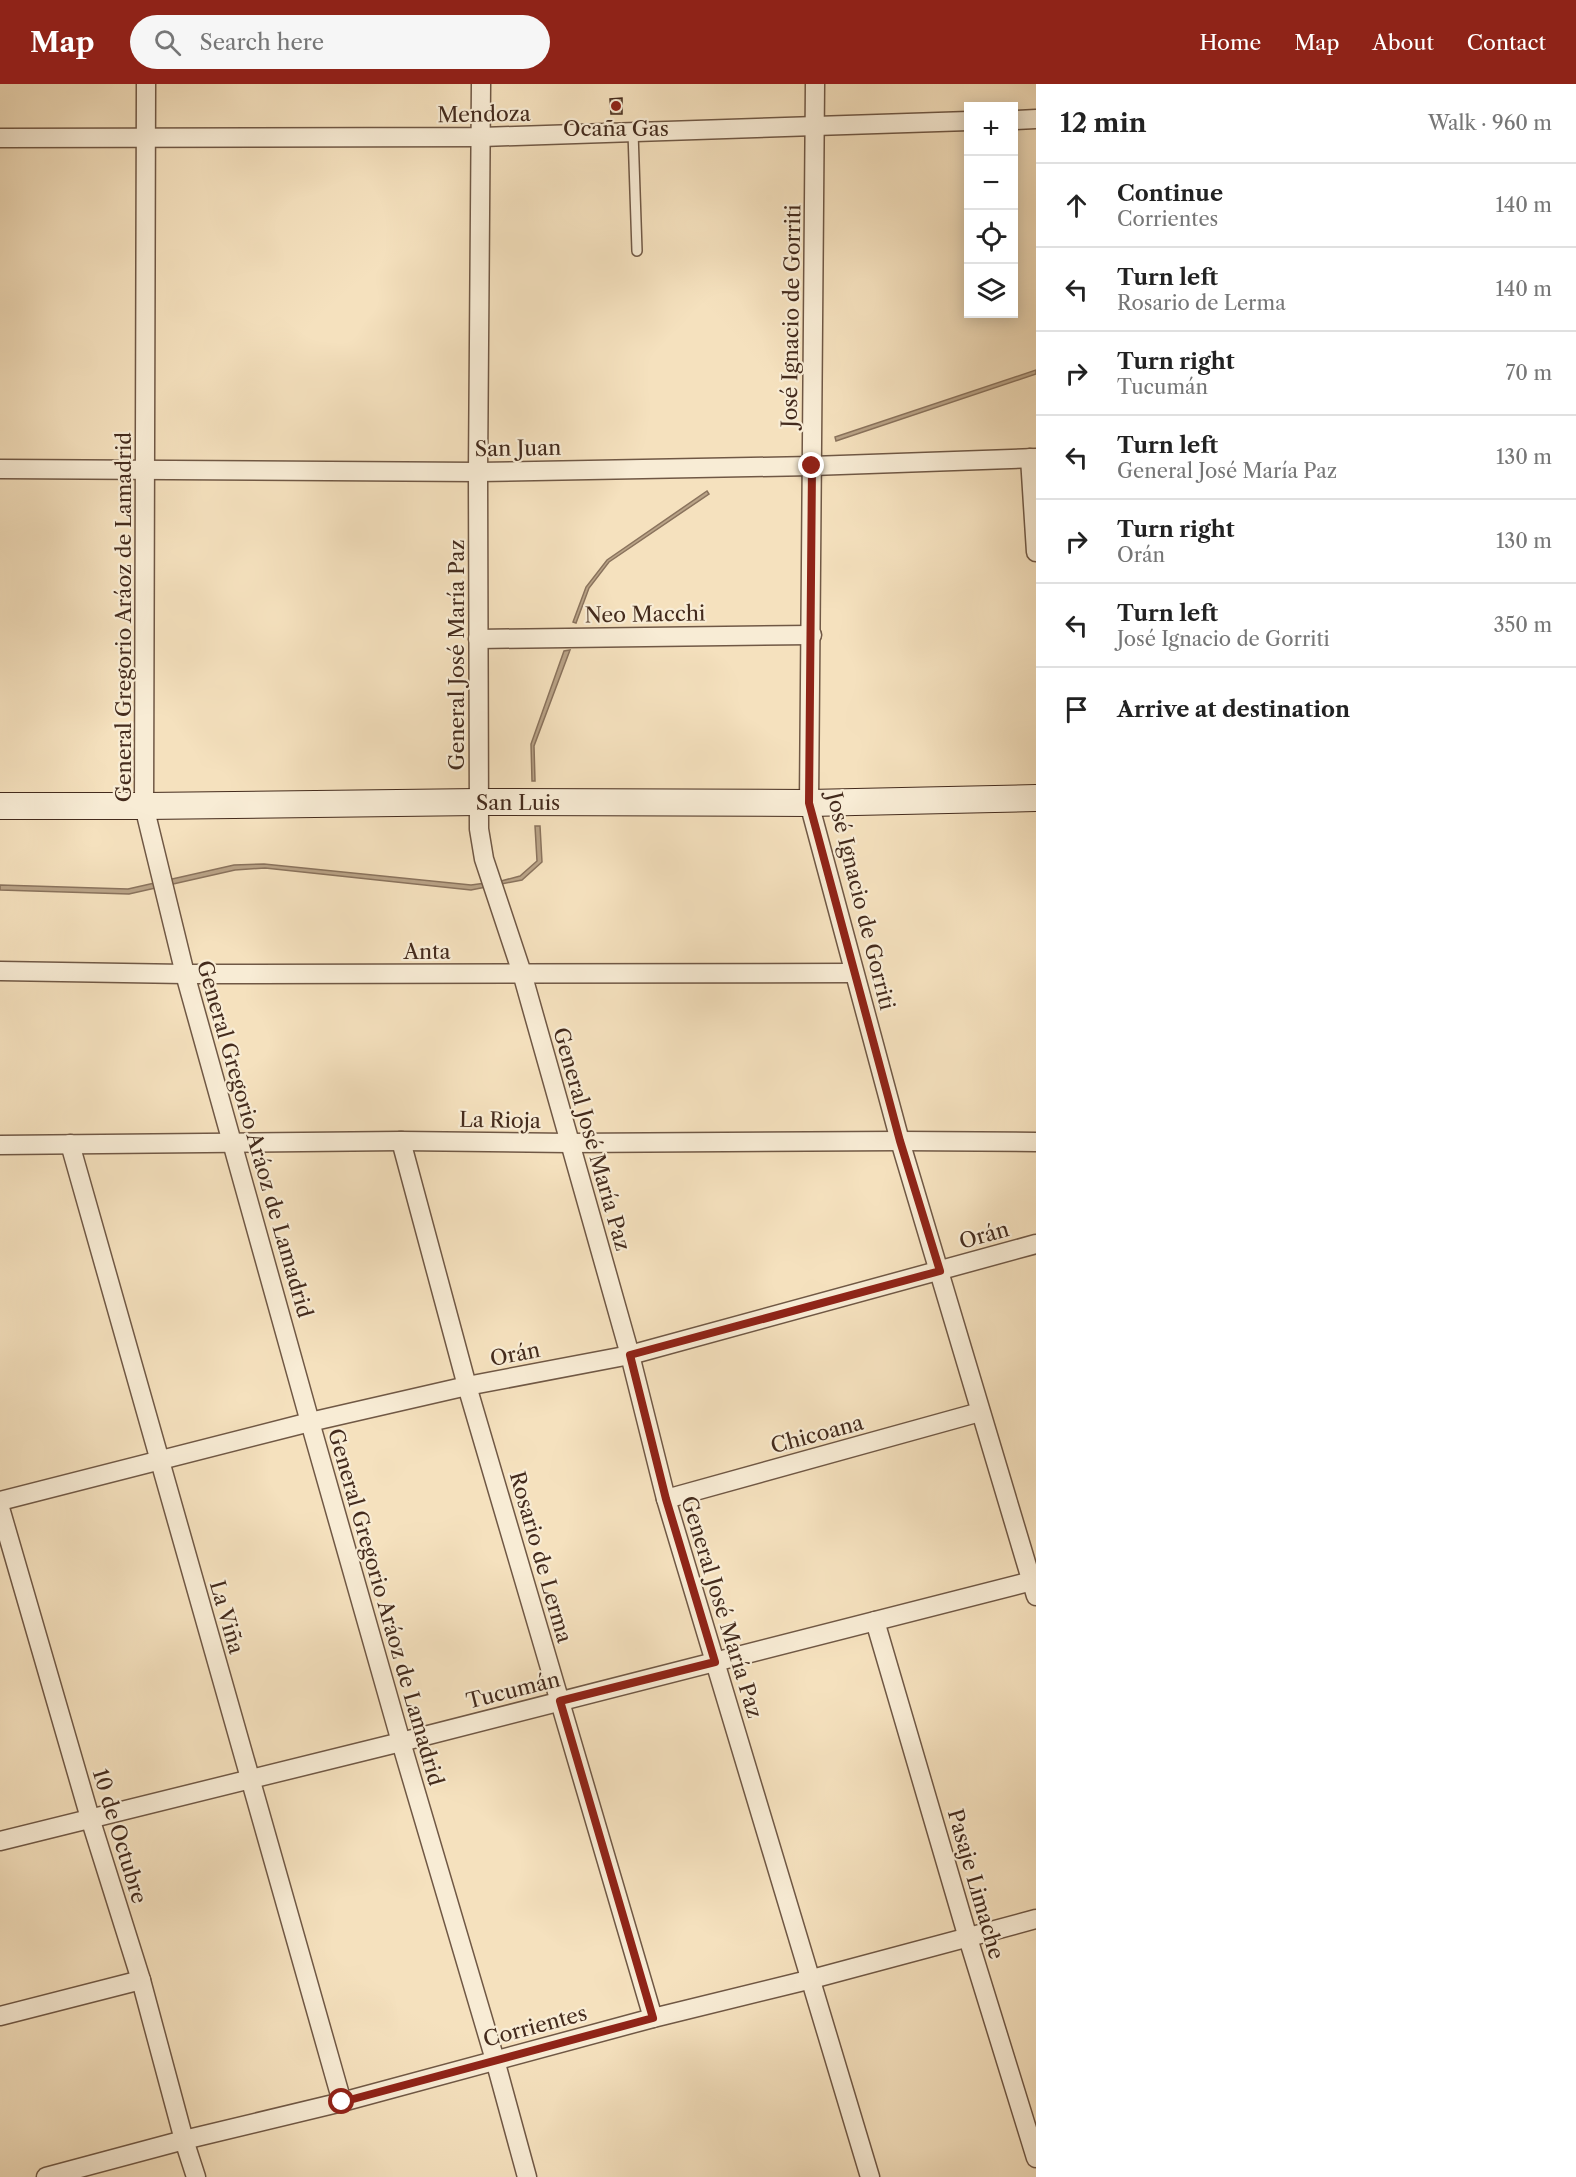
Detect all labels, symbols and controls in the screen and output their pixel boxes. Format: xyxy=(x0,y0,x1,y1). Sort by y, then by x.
search box xyxy=(130,15,550,69)
text: Map xyxy=(30,25,94,59)
icon: search xyxy=(151,26,184,59)
text: Search here xyxy=(199,29,324,56)
text: Home xyxy=(1200,30,1261,55)
text: Map xyxy=(1294,30,1339,55)
text: About xyxy=(1372,30,1434,55)
text: Contact xyxy=(1467,30,1546,55)
marker: Ocaña Gas xyxy=(609,99,623,113)
street label: Mendoza xyxy=(437,101,532,127)
map controls xyxy=(964,102,1018,318)
button: + xyxy=(964,102,1018,156)
text: 12 min xyxy=(1060,107,1147,139)
text: Walk · 960 m xyxy=(1428,111,1552,135)
place label: Ocaña Gas xyxy=(563,116,669,141)
button: − xyxy=(964,156,1018,210)
text: Continue xyxy=(1117,180,1223,207)
icon: ahead xyxy=(1060,189,1093,222)
text: 140 m xyxy=(1495,193,1552,217)
street label: José Ignacio de Gorriti xyxy=(777,204,805,431)
text: Corrientes xyxy=(1117,207,1218,231)
button: locate xyxy=(964,210,1018,264)
button: layers xyxy=(964,264,1018,318)
text: Turn left xyxy=(1117,264,1218,291)
icon: left xyxy=(1060,273,1093,306)
text: 140 m xyxy=(1495,277,1552,301)
text: Rosario de Lerma xyxy=(1117,291,1286,315)
text: Turn right xyxy=(1117,348,1235,375)
icon: right xyxy=(1060,357,1093,390)
text: 70 m xyxy=(1506,361,1552,385)
text: Tucumán xyxy=(1117,375,1208,399)
street label: General Gregorio Aráoz de Lamadrid xyxy=(111,432,136,802)
text: Turn left xyxy=(1117,432,1218,459)
street label: San Juan xyxy=(474,435,562,461)
icon: left xyxy=(1060,441,1093,474)
text: 130 m xyxy=(1496,445,1552,469)
route end xyxy=(798,452,824,478)
text: General José María Paz xyxy=(1117,459,1337,483)
text: Turn right xyxy=(1117,516,1235,543)
icon: right xyxy=(1060,525,1093,558)
text: 130 m xyxy=(1496,529,1552,553)
street label: General José María Paz xyxy=(444,539,469,771)
text: Orán xyxy=(1117,543,1165,567)
street label: Neo Macchi xyxy=(584,600,706,628)
text: Turn left xyxy=(1117,600,1218,627)
icon: left xyxy=(1060,609,1093,642)
text: 350 m xyxy=(1494,613,1552,637)
text: José Ignacio de Gorriti xyxy=(1117,627,1330,651)
icon: arrive xyxy=(1060,693,1093,726)
text: Arrive at destination xyxy=(1117,696,1350,723)
street label: José Ignacio de Gorriti xyxy=(821,787,900,1012)
street label: San Luis xyxy=(476,790,560,815)
street label: Anta xyxy=(402,939,452,964)
street label: General Gregorio Aráoz de Lamadrid xyxy=(192,958,318,1321)
street label: General José María Paz xyxy=(548,1025,636,1253)
street label: La Rioja xyxy=(459,1107,542,1133)
street label: Orán xyxy=(956,1216,1012,1254)
street label: Orán xyxy=(488,1337,542,1371)
street label: Chicoana xyxy=(768,1409,867,1458)
street label: General Gregorio Aráoz de Lamadrid xyxy=(323,1426,449,1789)
street label: Rosario de Lerma xyxy=(505,1468,578,1646)
street label: General José María Paz xyxy=(676,1493,768,1721)
street label: La Viña xyxy=(205,1578,250,1657)
street label: Tucumán xyxy=(464,1666,562,1714)
street label: 10 de Octubre xyxy=(88,1766,152,1906)
street label: Pasaje Limache xyxy=(943,1806,1009,1962)
street label: Corrientes xyxy=(480,2000,590,2052)
route start xyxy=(328,2088,354,2114)

